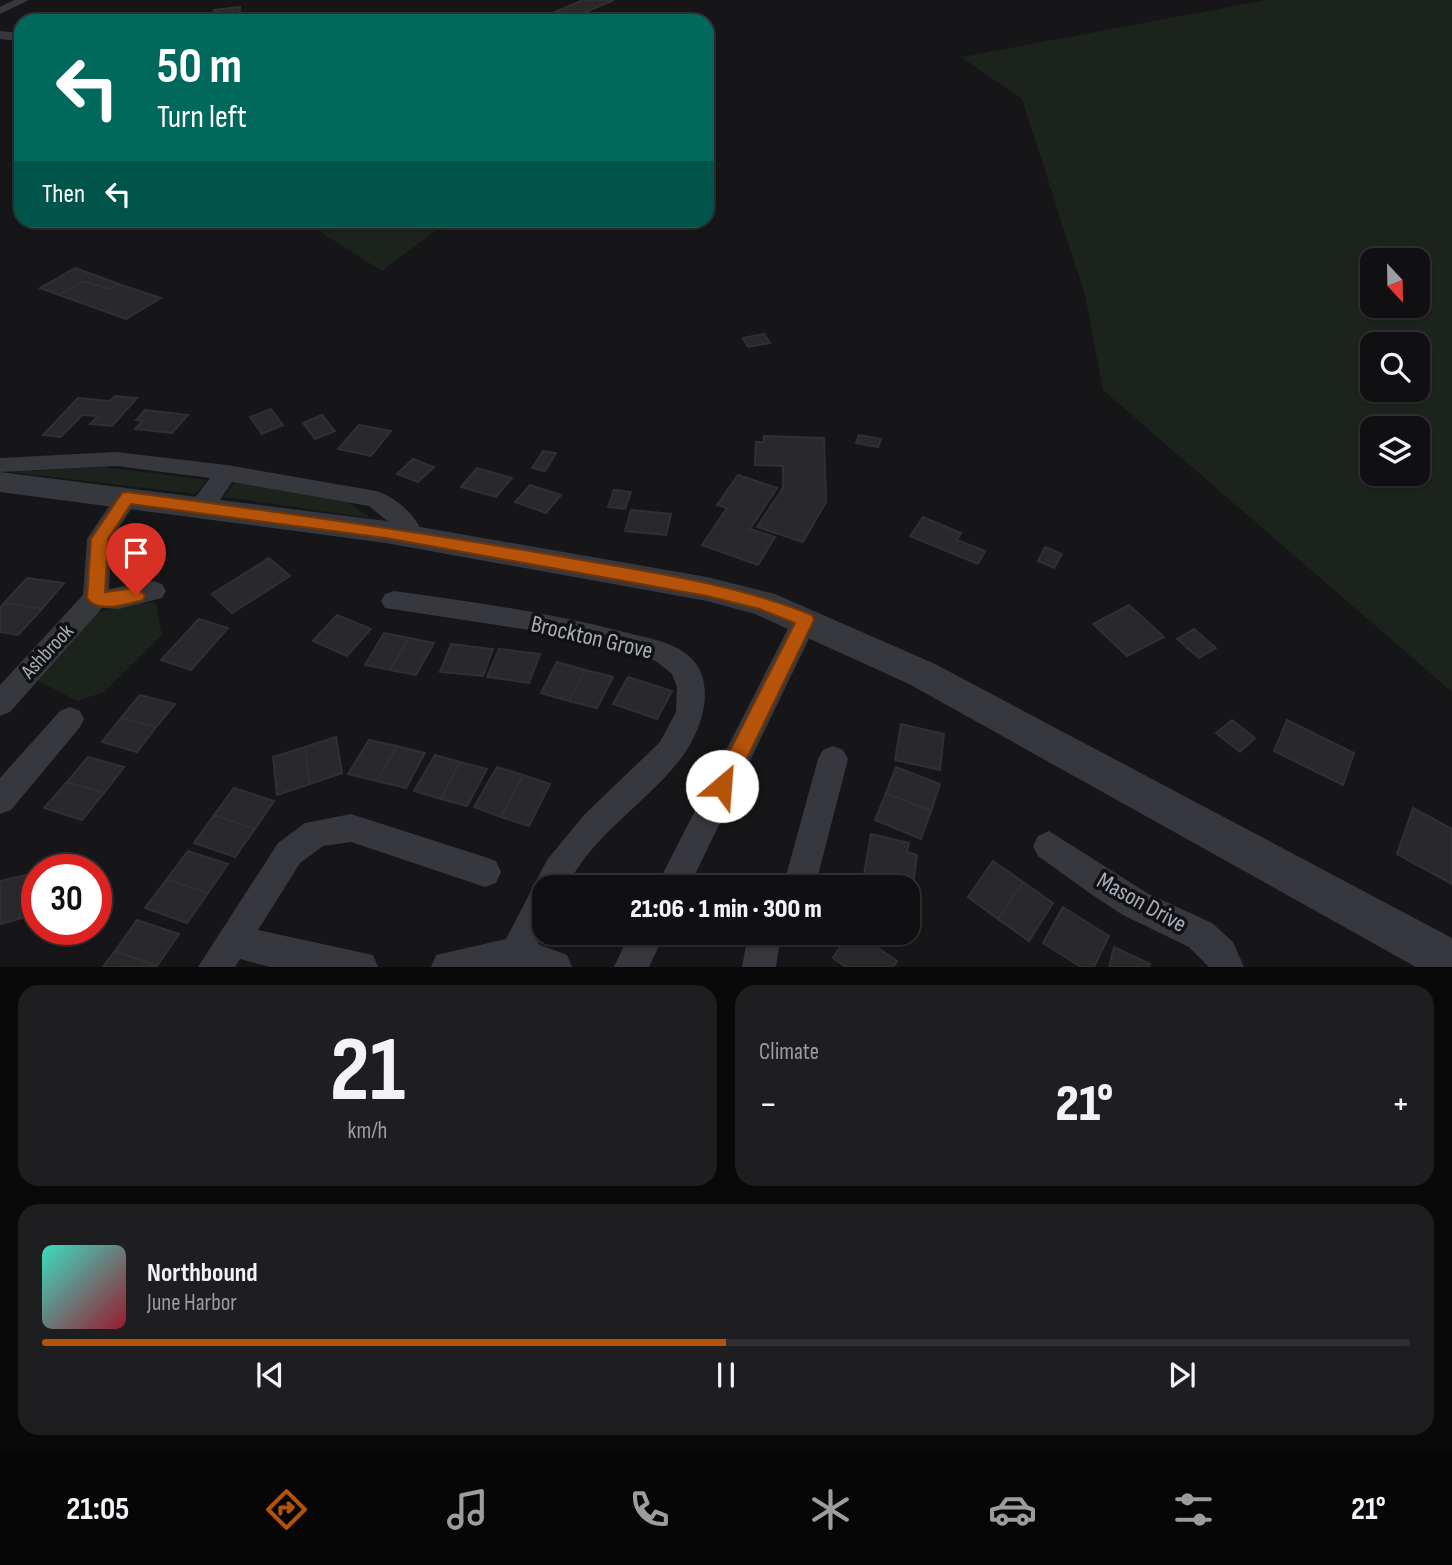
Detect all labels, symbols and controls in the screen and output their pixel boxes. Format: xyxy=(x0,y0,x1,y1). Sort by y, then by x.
text: 50 m xyxy=(157,38,242,97)
icon: left xyxy=(42,42,133,133)
text: Turn left xyxy=(157,98,247,137)
icon: left xyxy=(99,175,137,213)
text: Then xyxy=(42,179,85,210)
north arrow xyxy=(1360,248,1430,318)
map controls xyxy=(1360,248,1430,486)
button: search xyxy=(1360,332,1430,402)
button: layers xyxy=(1360,416,1430,486)
pin xyxy=(106,523,166,595)
icon: arrive xyxy=(117,534,155,572)
street label: Brockton Grove xyxy=(528,609,656,666)
street label: Ashbrook xyxy=(15,619,79,685)
position arrow xyxy=(685,749,759,823)
speed limit sign: 30 xyxy=(21,854,112,945)
street label: Mason Drive xyxy=(1092,866,1192,939)
text: 21:06 · 1 min · 300 m xyxy=(630,894,822,925)
text: 21 xyxy=(330,1017,405,1126)
text: Climate xyxy=(759,1038,819,1066)
text: 21° xyxy=(1056,1073,1114,1136)
text: − xyxy=(759,1082,778,1127)
text: + xyxy=(1391,1082,1410,1127)
text: km/h xyxy=(348,1117,387,1145)
text: Northbound xyxy=(147,1258,258,1289)
text: June Harbor xyxy=(147,1289,237,1317)
icon: previous xyxy=(251,1356,289,1394)
icon: pause xyxy=(707,1356,745,1394)
icon: next xyxy=(1163,1356,1201,1394)
icon: directions xyxy=(262,1485,311,1534)
icon: music xyxy=(443,1485,492,1534)
icon: phone xyxy=(625,1485,674,1534)
icon: climate xyxy=(806,1485,855,1534)
icon: car xyxy=(988,1485,1037,1534)
icon: filters xyxy=(1169,1485,1218,1534)
text: 21:05 xyxy=(66,1490,129,1529)
text: 21° xyxy=(1351,1490,1386,1529)

